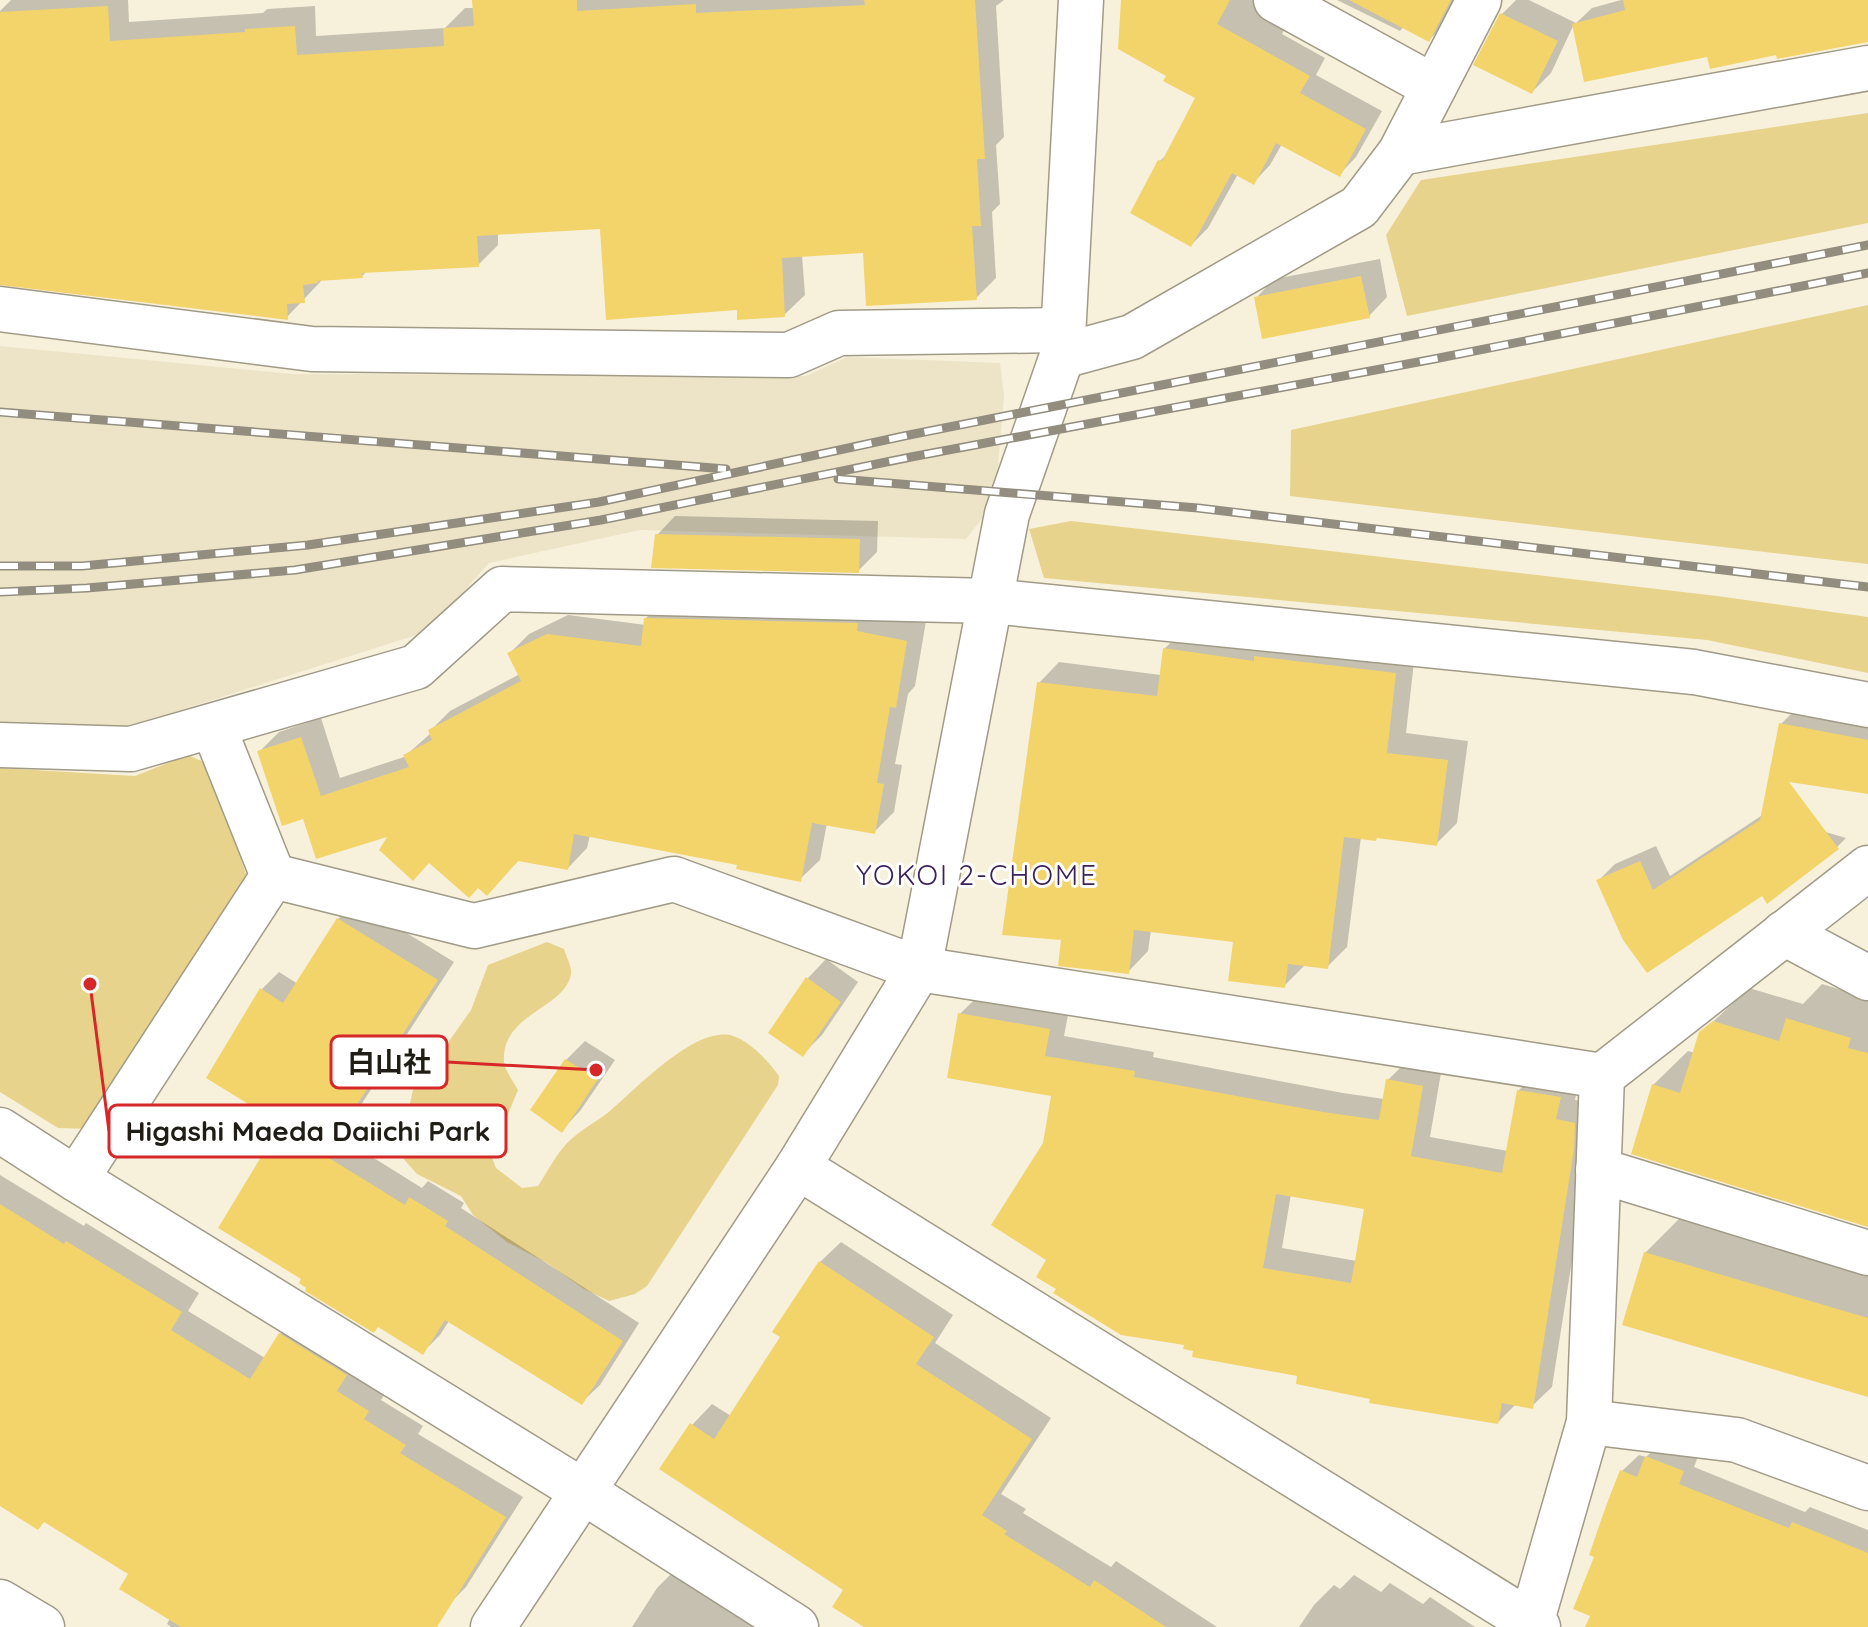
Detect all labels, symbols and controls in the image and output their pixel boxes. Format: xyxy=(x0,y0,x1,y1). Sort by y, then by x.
district label: YOKOI 2-CHOME xyxy=(856,857,1098,892)
callout: 白山社 xyxy=(331,1036,447,1088)
text: 白山社 xyxy=(347,1044,431,1079)
callout: Higashi Maeda Daiichi Park xyxy=(109,1105,506,1157)
text: Higashi Maeda Daiichi Park xyxy=(125,1113,491,1148)

